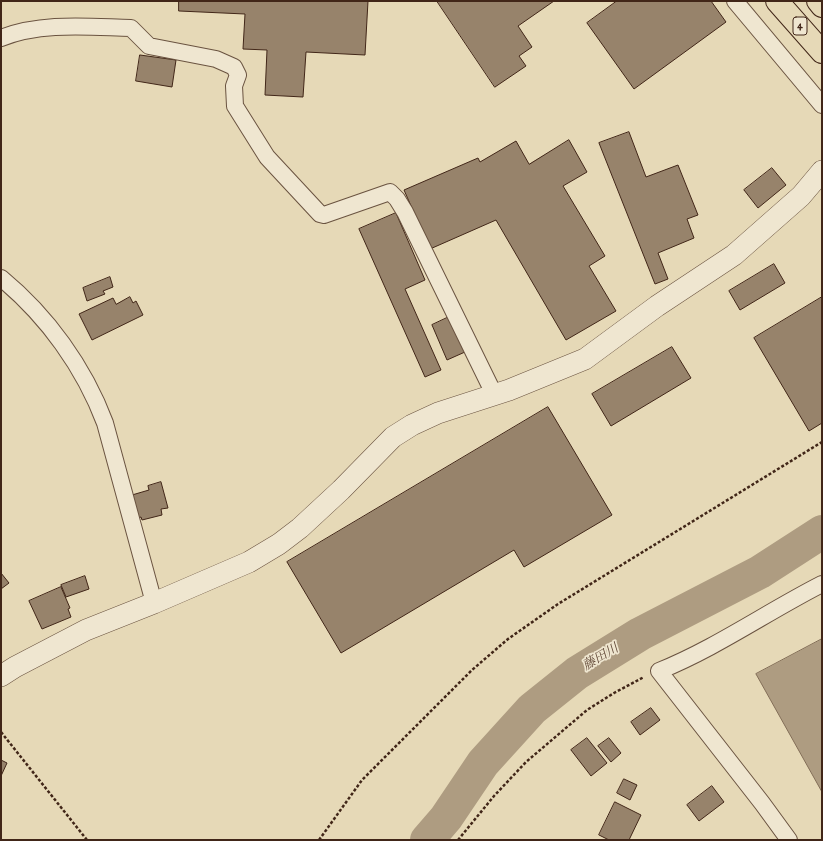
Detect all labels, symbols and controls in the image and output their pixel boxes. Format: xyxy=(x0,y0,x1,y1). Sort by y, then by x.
road number: 4 xyxy=(793,17,807,35)
water label: 藤田川 xyxy=(580,641,622,675)

